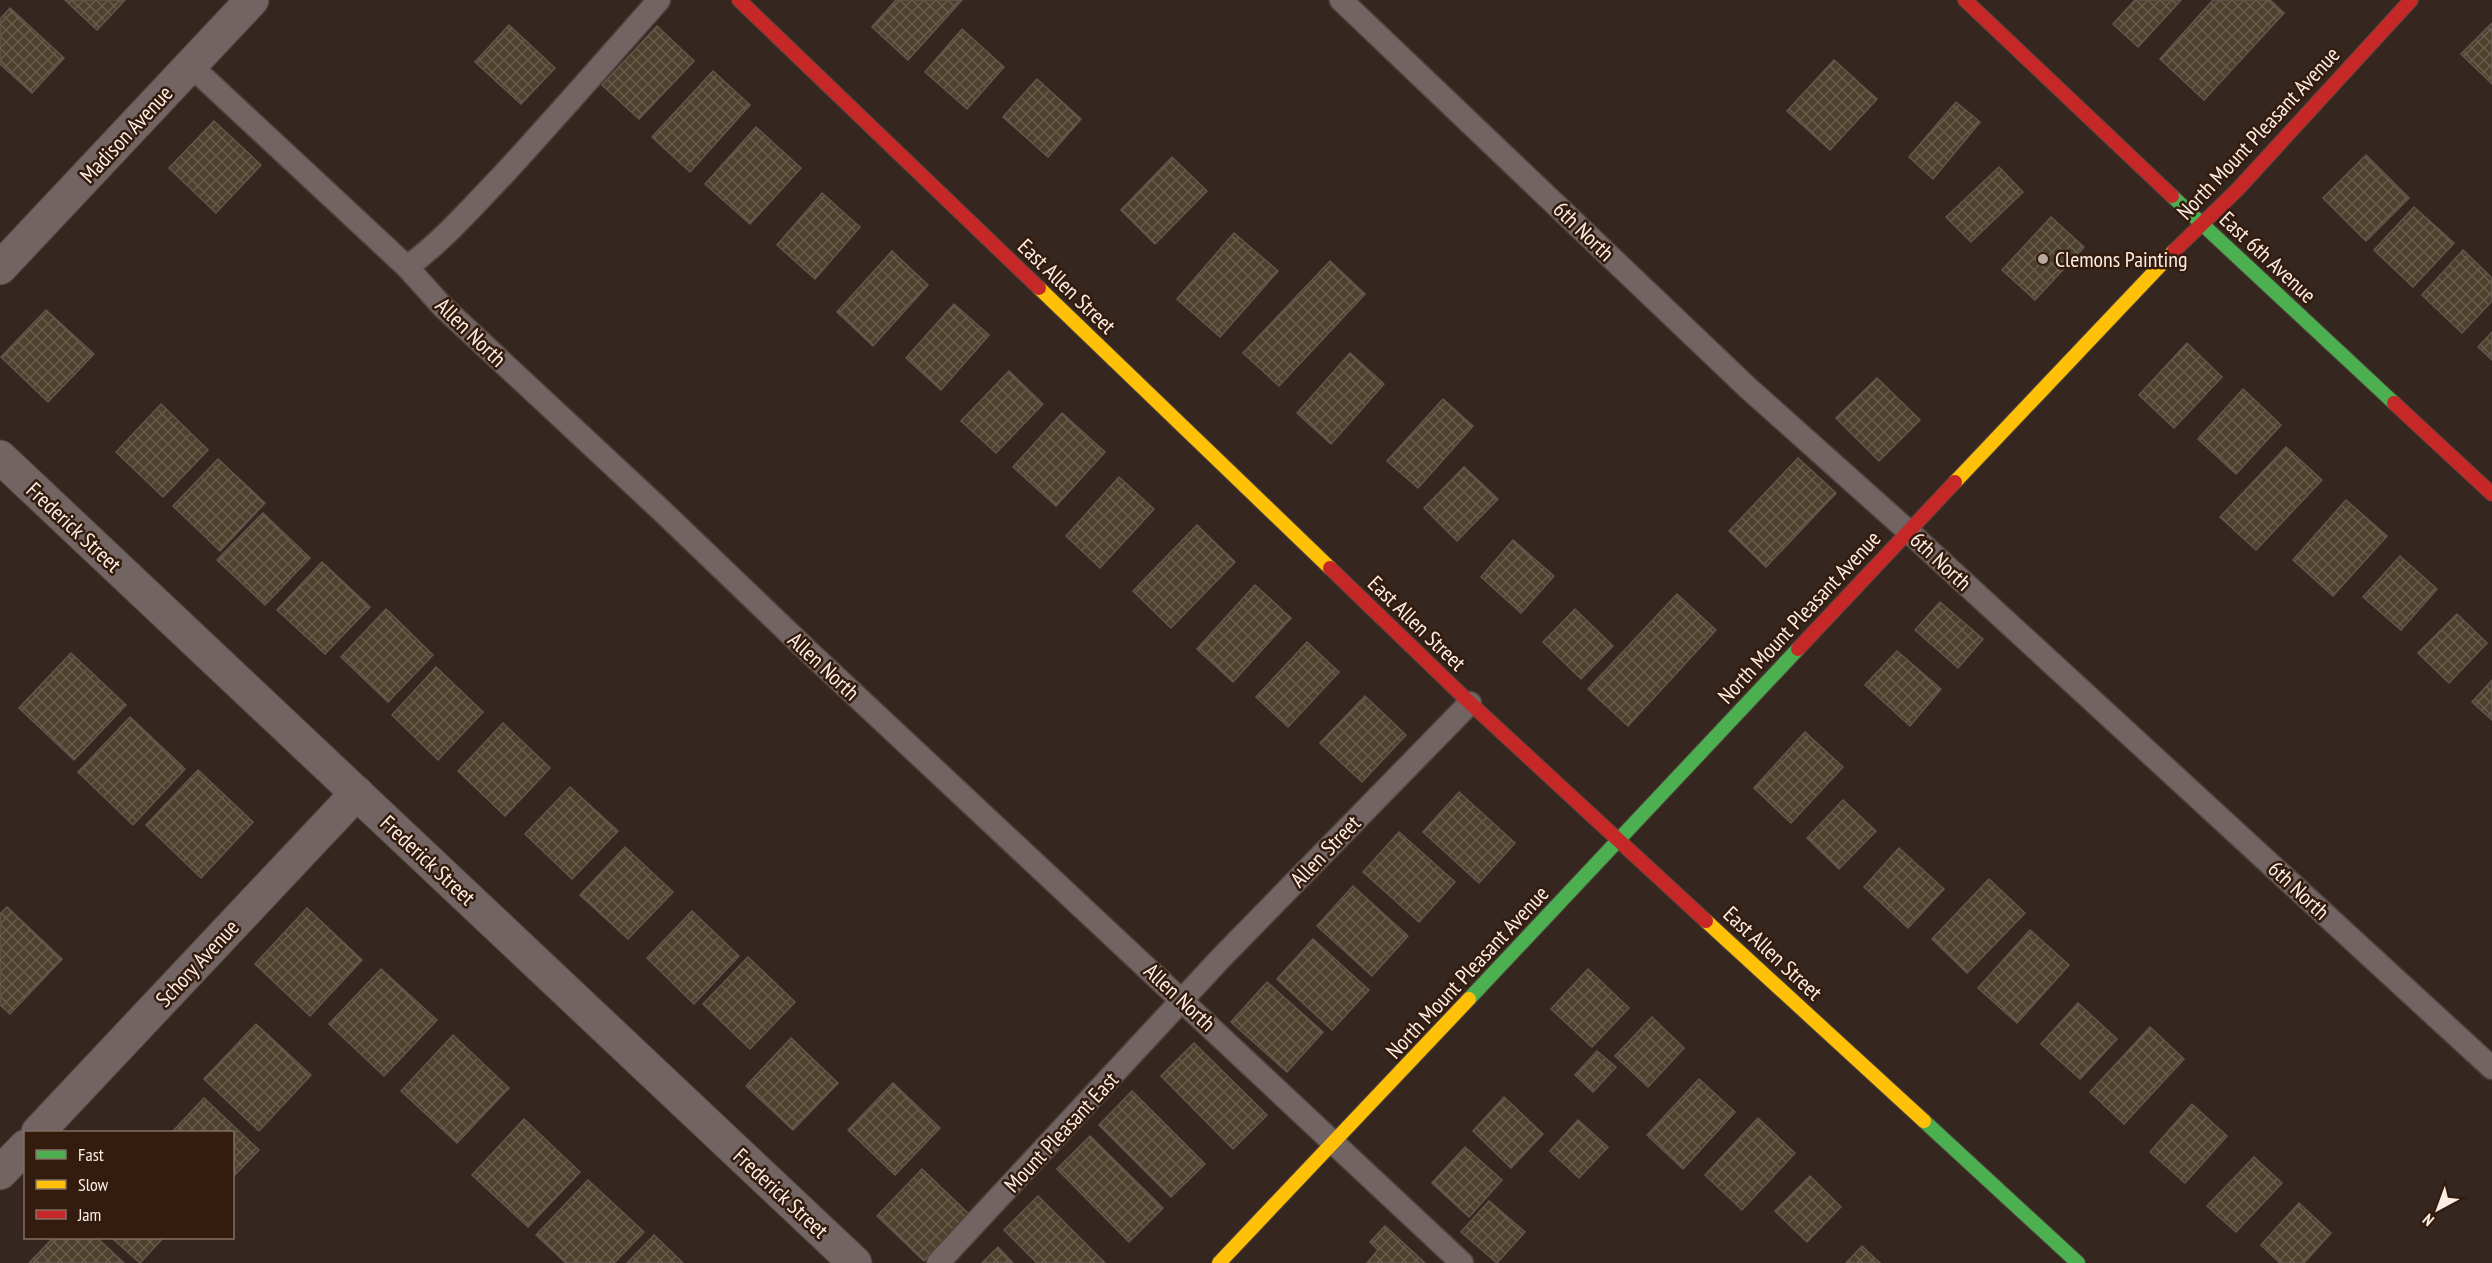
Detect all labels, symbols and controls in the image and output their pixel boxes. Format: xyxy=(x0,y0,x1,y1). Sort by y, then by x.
street label: North Mount Pleasant Avenue xyxy=(2171,41,2345,225)
street label: Madison Avenue xyxy=(74,79,178,189)
street label: 6th North xyxy=(1548,195,1620,267)
street label: East 6th Avenue xyxy=(2214,205,2322,309)
street label: East Allen Street xyxy=(1012,232,1122,340)
place label: Clemons Painting xyxy=(2055,245,2187,273)
marker: Clemons Painting xyxy=(2036,252,2050,266)
street label: Allen North xyxy=(430,291,512,373)
street label: Frederick Street xyxy=(21,476,127,578)
street label: North Mount Pleasant Avenue xyxy=(1712,525,1886,709)
street label: 6th North xyxy=(1904,526,1978,596)
street label: East Allen Street xyxy=(1362,569,1472,677)
street label: Allen North xyxy=(782,626,866,706)
street label: Frederick Street xyxy=(375,809,481,911)
street label: Allen Street xyxy=(1284,809,1366,893)
street label: 6th North xyxy=(2262,855,2336,925)
street label: North Mount Pleasant Avenue xyxy=(1380,880,1554,1064)
street label: East Allen Street xyxy=(1718,900,1828,1006)
street label: Schory Avenue xyxy=(149,913,245,1013)
street label: Allen North xyxy=(1138,957,1222,1037)
street label: Mount Pleasant East xyxy=(998,1066,1124,1198)
legend xyxy=(24,1131,234,1239)
street label: Frederick Street xyxy=(728,1142,834,1244)
text: Fast xyxy=(78,1143,104,1166)
text: Slow xyxy=(78,1173,109,1196)
north arrow xyxy=(2408,1179,2468,1239)
text: Jam xyxy=(77,1203,101,1226)
text: N xyxy=(2418,1210,2438,1231)

